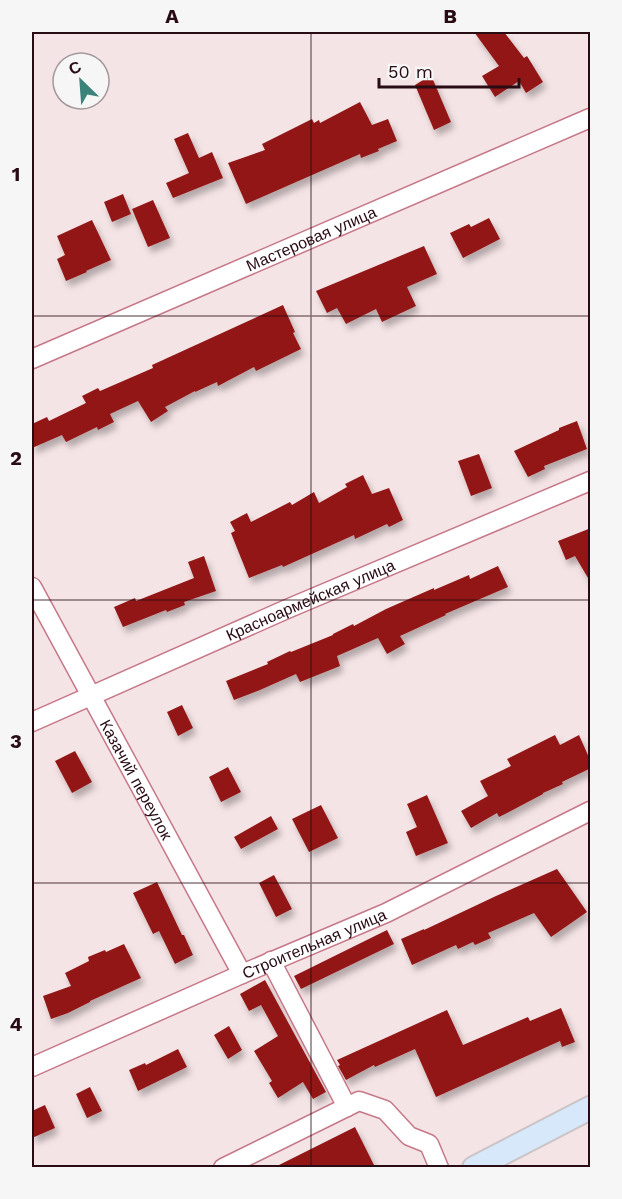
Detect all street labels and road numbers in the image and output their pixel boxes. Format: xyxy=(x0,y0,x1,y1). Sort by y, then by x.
street label: Мастеровая улица xyxy=(243,202,379,275)
street label: Красноармейская улица xyxy=(223,555,398,644)
street label: Казачий переулок xyxy=(96,716,177,844)
street label: Строительная улица xyxy=(239,904,389,982)

